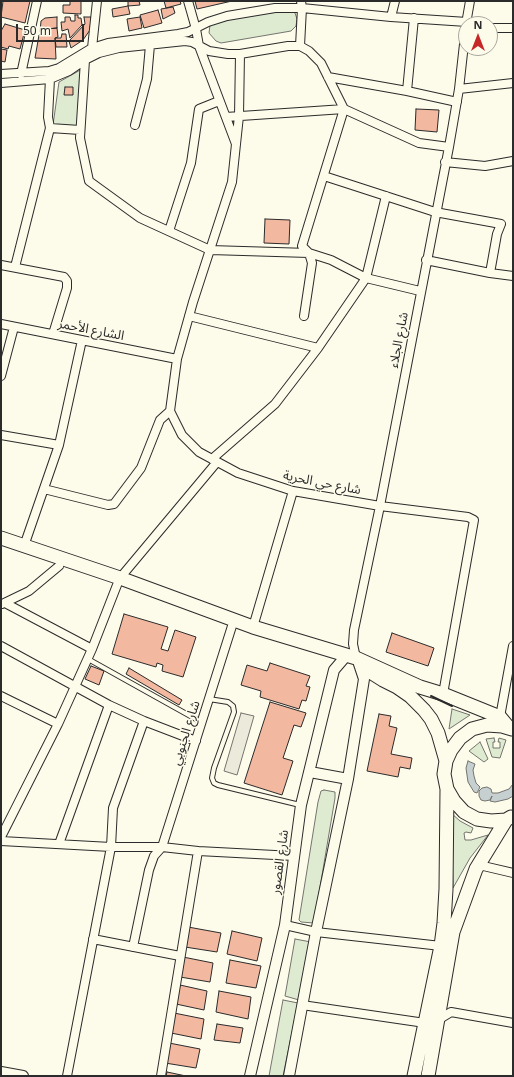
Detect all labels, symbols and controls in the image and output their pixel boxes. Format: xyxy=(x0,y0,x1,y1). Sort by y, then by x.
scale bar xyxy=(18,16,86,42)
north arrow xyxy=(458,16,498,56)
text: N xyxy=(474,17,482,32)
text: 50 m xyxy=(23,22,51,39)
street label: شارع الجلاء xyxy=(386,311,412,369)
street label: الشارع الأحمر xyxy=(57,316,125,344)
street label: شارع حي الحرية xyxy=(282,468,362,498)
street label: شارع الجنوبي xyxy=(168,699,204,767)
street label: شارع القصور xyxy=(268,829,292,895)

